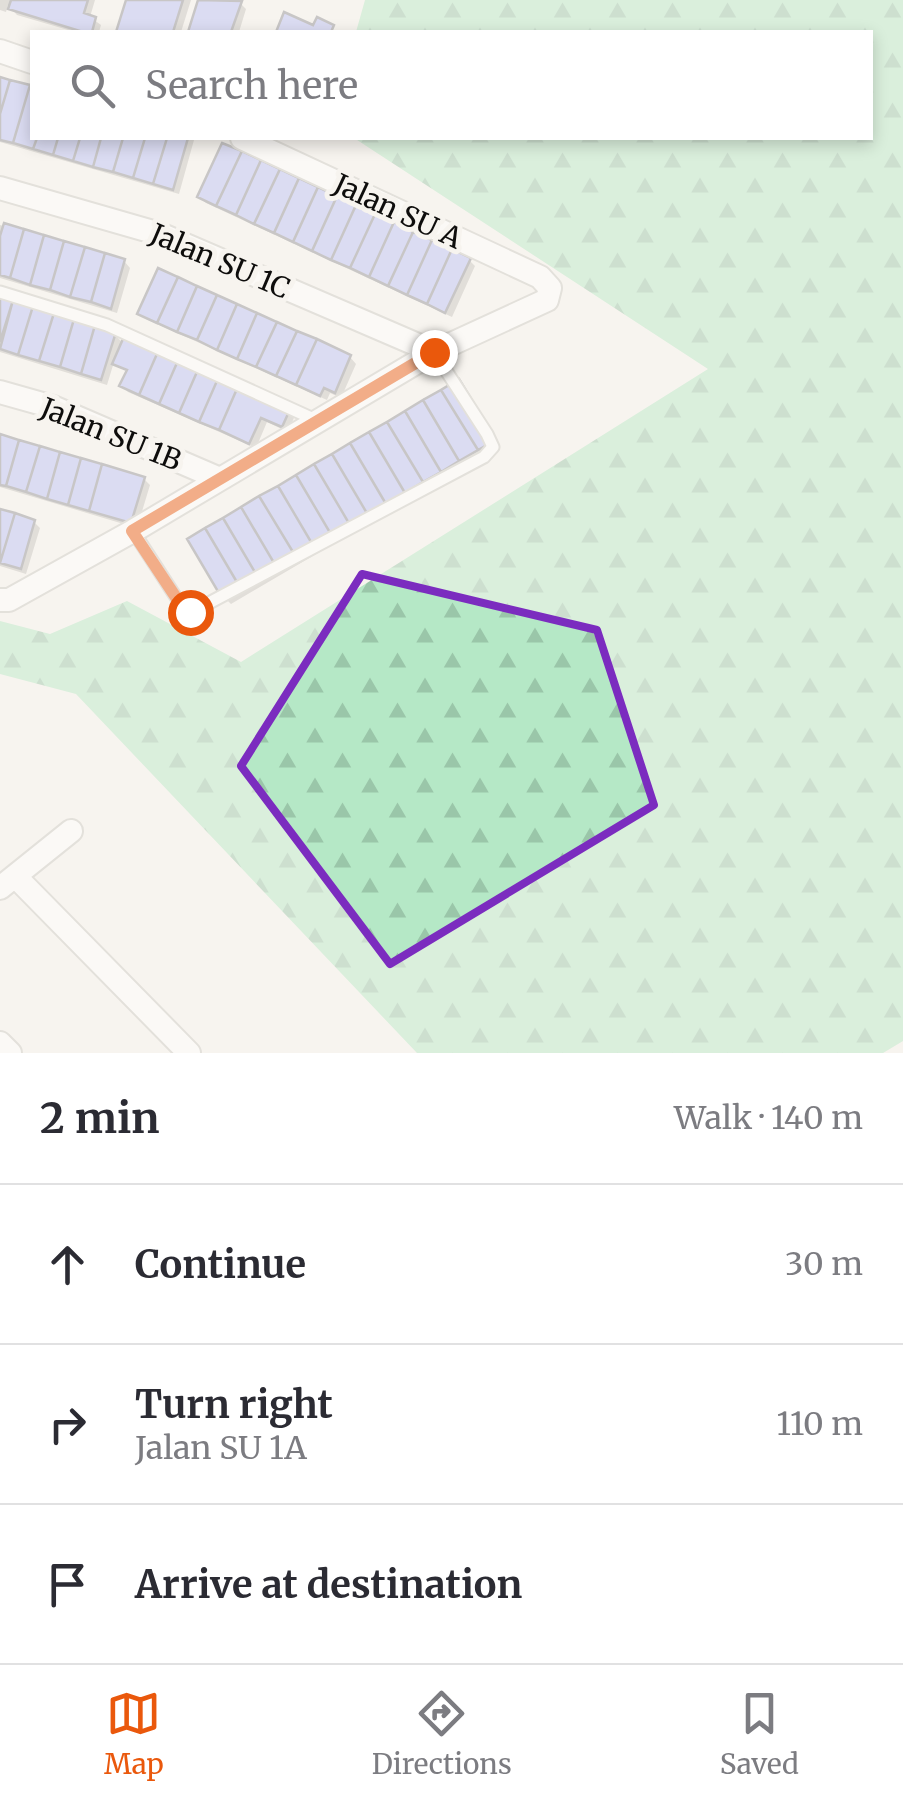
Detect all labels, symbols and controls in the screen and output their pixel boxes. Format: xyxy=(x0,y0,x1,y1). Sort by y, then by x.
search box xyxy=(30,30,873,140)
icon: search xyxy=(65,58,120,113)
text: Search here xyxy=(145,62,358,109)
street label: Jalan SU A xyxy=(327,165,468,256)
street label: Jalan SU 1C xyxy=(144,215,295,306)
route end xyxy=(412,330,458,376)
street label: Jalan SU 1B xyxy=(34,389,187,479)
route start xyxy=(168,590,214,636)
text: 2 min xyxy=(40,1092,160,1144)
text: Walk · 140 m xyxy=(674,1098,863,1138)
icon: ahead xyxy=(40,1237,95,1292)
text: Continue xyxy=(135,1241,306,1288)
text: 30 m xyxy=(785,1244,863,1284)
text: Turn right xyxy=(135,1381,333,1428)
icon: right xyxy=(40,1397,95,1452)
text: 110 m xyxy=(776,1404,863,1444)
text: Jalan SU 1A xyxy=(135,1428,307,1468)
icon: arrive xyxy=(40,1557,95,1612)
text: Arrive at destination xyxy=(135,1561,522,1608)
tab: Map xyxy=(104,1686,164,1782)
tab: Directions xyxy=(372,1686,512,1782)
tab: Saved xyxy=(720,1686,799,1782)

